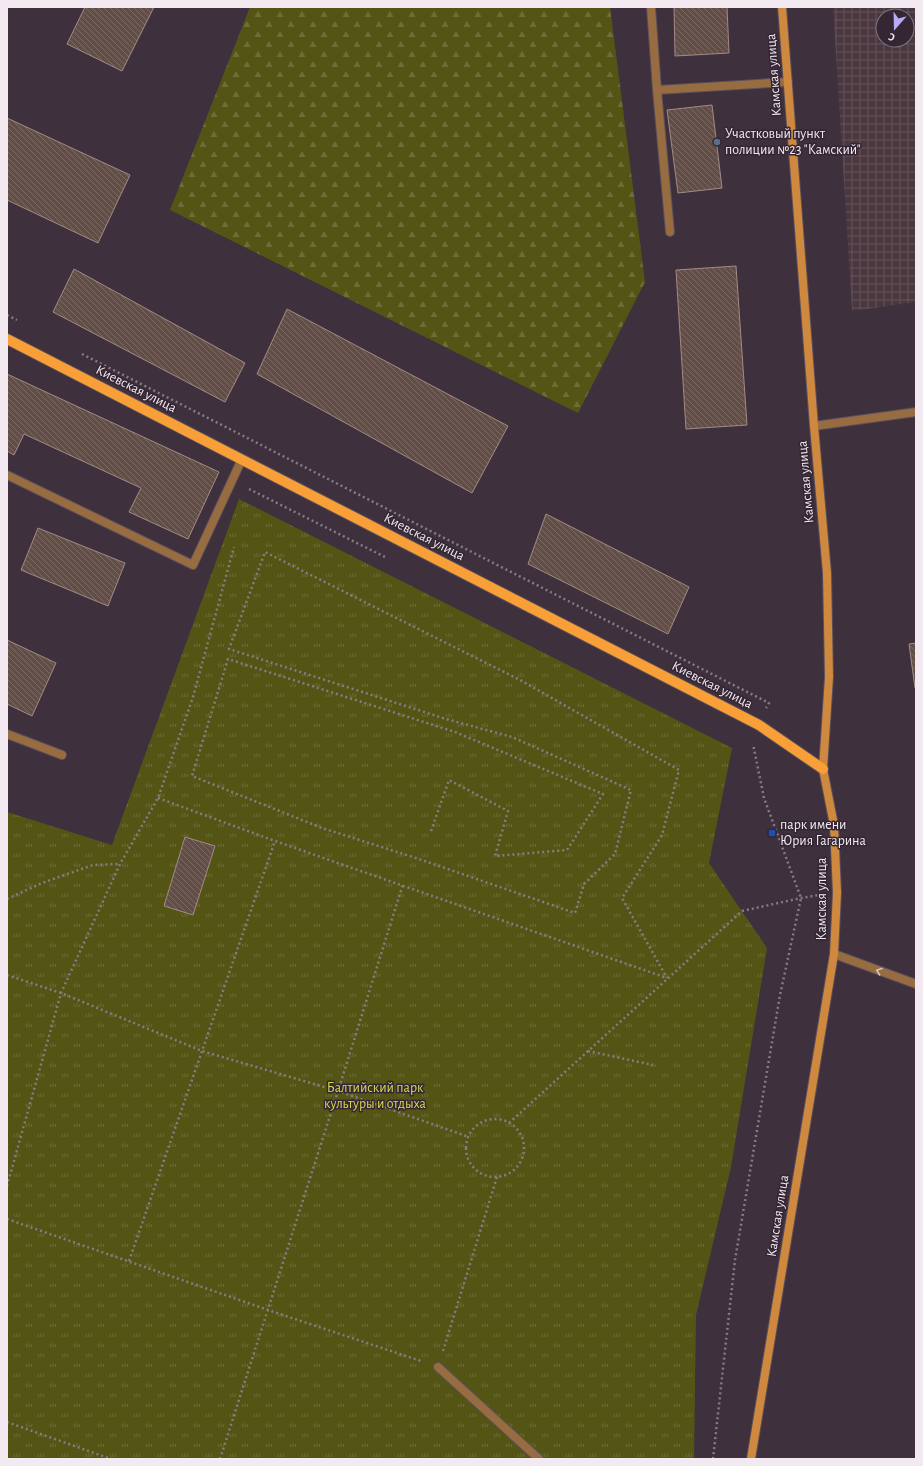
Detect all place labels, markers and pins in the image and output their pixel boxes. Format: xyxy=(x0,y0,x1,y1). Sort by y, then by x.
place label: Участковый пункт полиции №23 "Камский" xyxy=(725,127,861,157)
marker: Участковый пункт полиции №23 "Камский" xyxy=(712,137,722,147)
place label: парк имени Юрия Гагарина xyxy=(780,818,866,848)
marker: парк имени Юрия Гагарина xyxy=(767,828,777,838)

